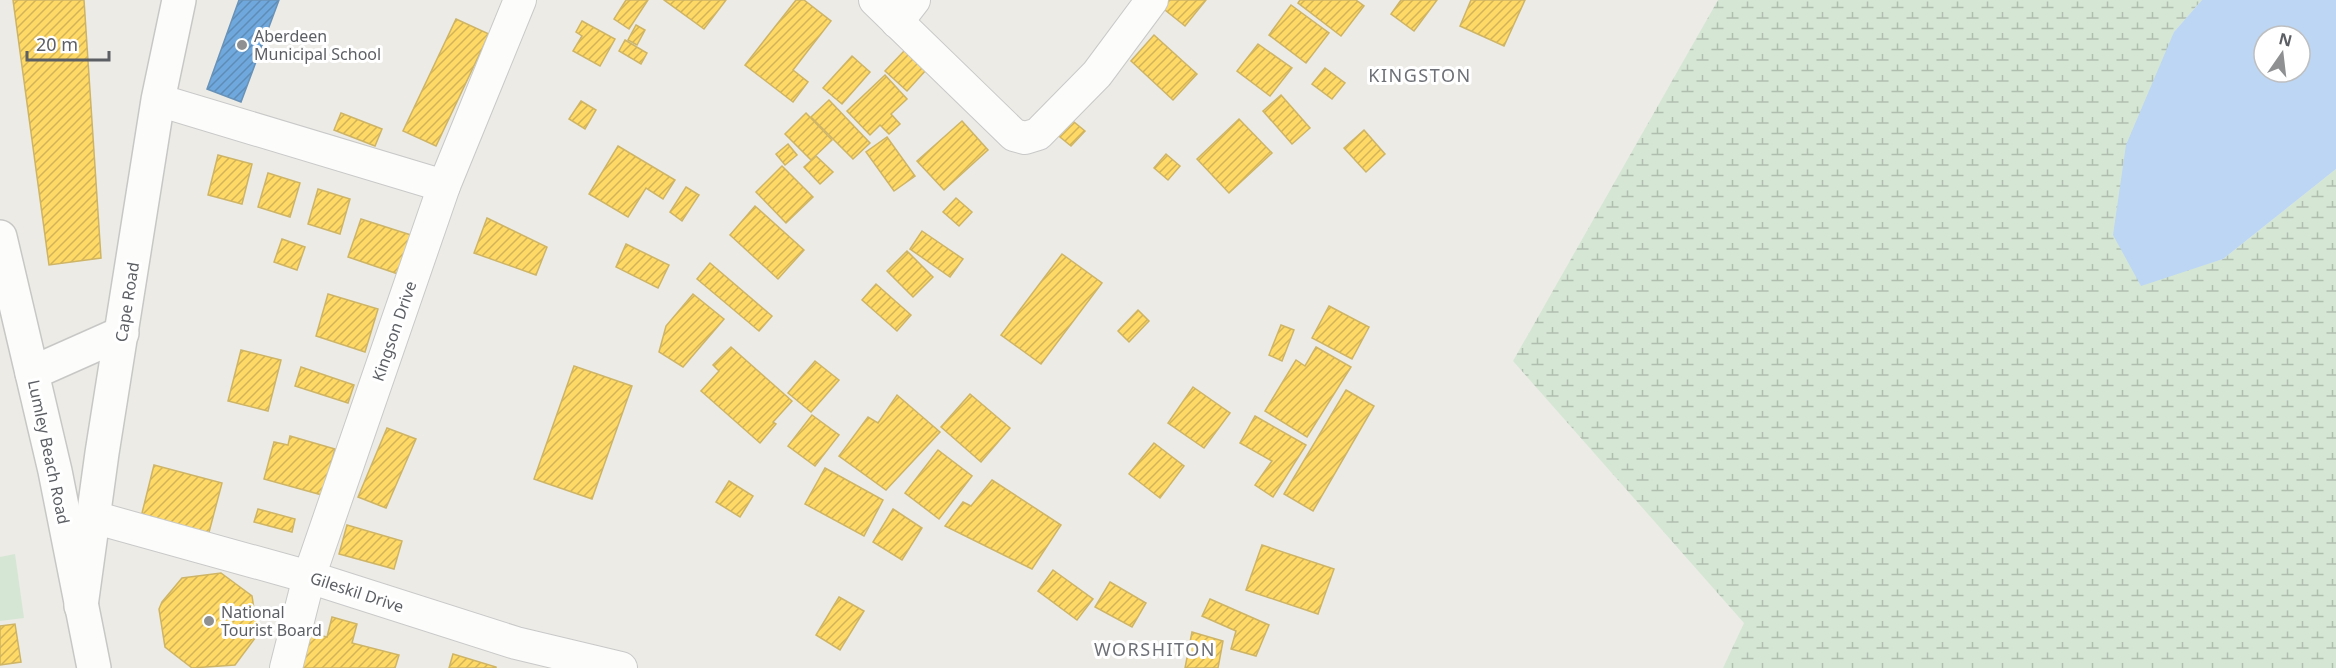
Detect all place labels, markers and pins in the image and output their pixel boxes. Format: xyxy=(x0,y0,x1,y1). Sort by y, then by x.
place label: Aberdeen Municipal School xyxy=(254,25,381,65)
marker: Aberdeen Municipal School xyxy=(235,38,249,52)
place label: National Tourist Board xyxy=(221,601,322,641)
marker: National Tourist Board xyxy=(202,614,216,628)

